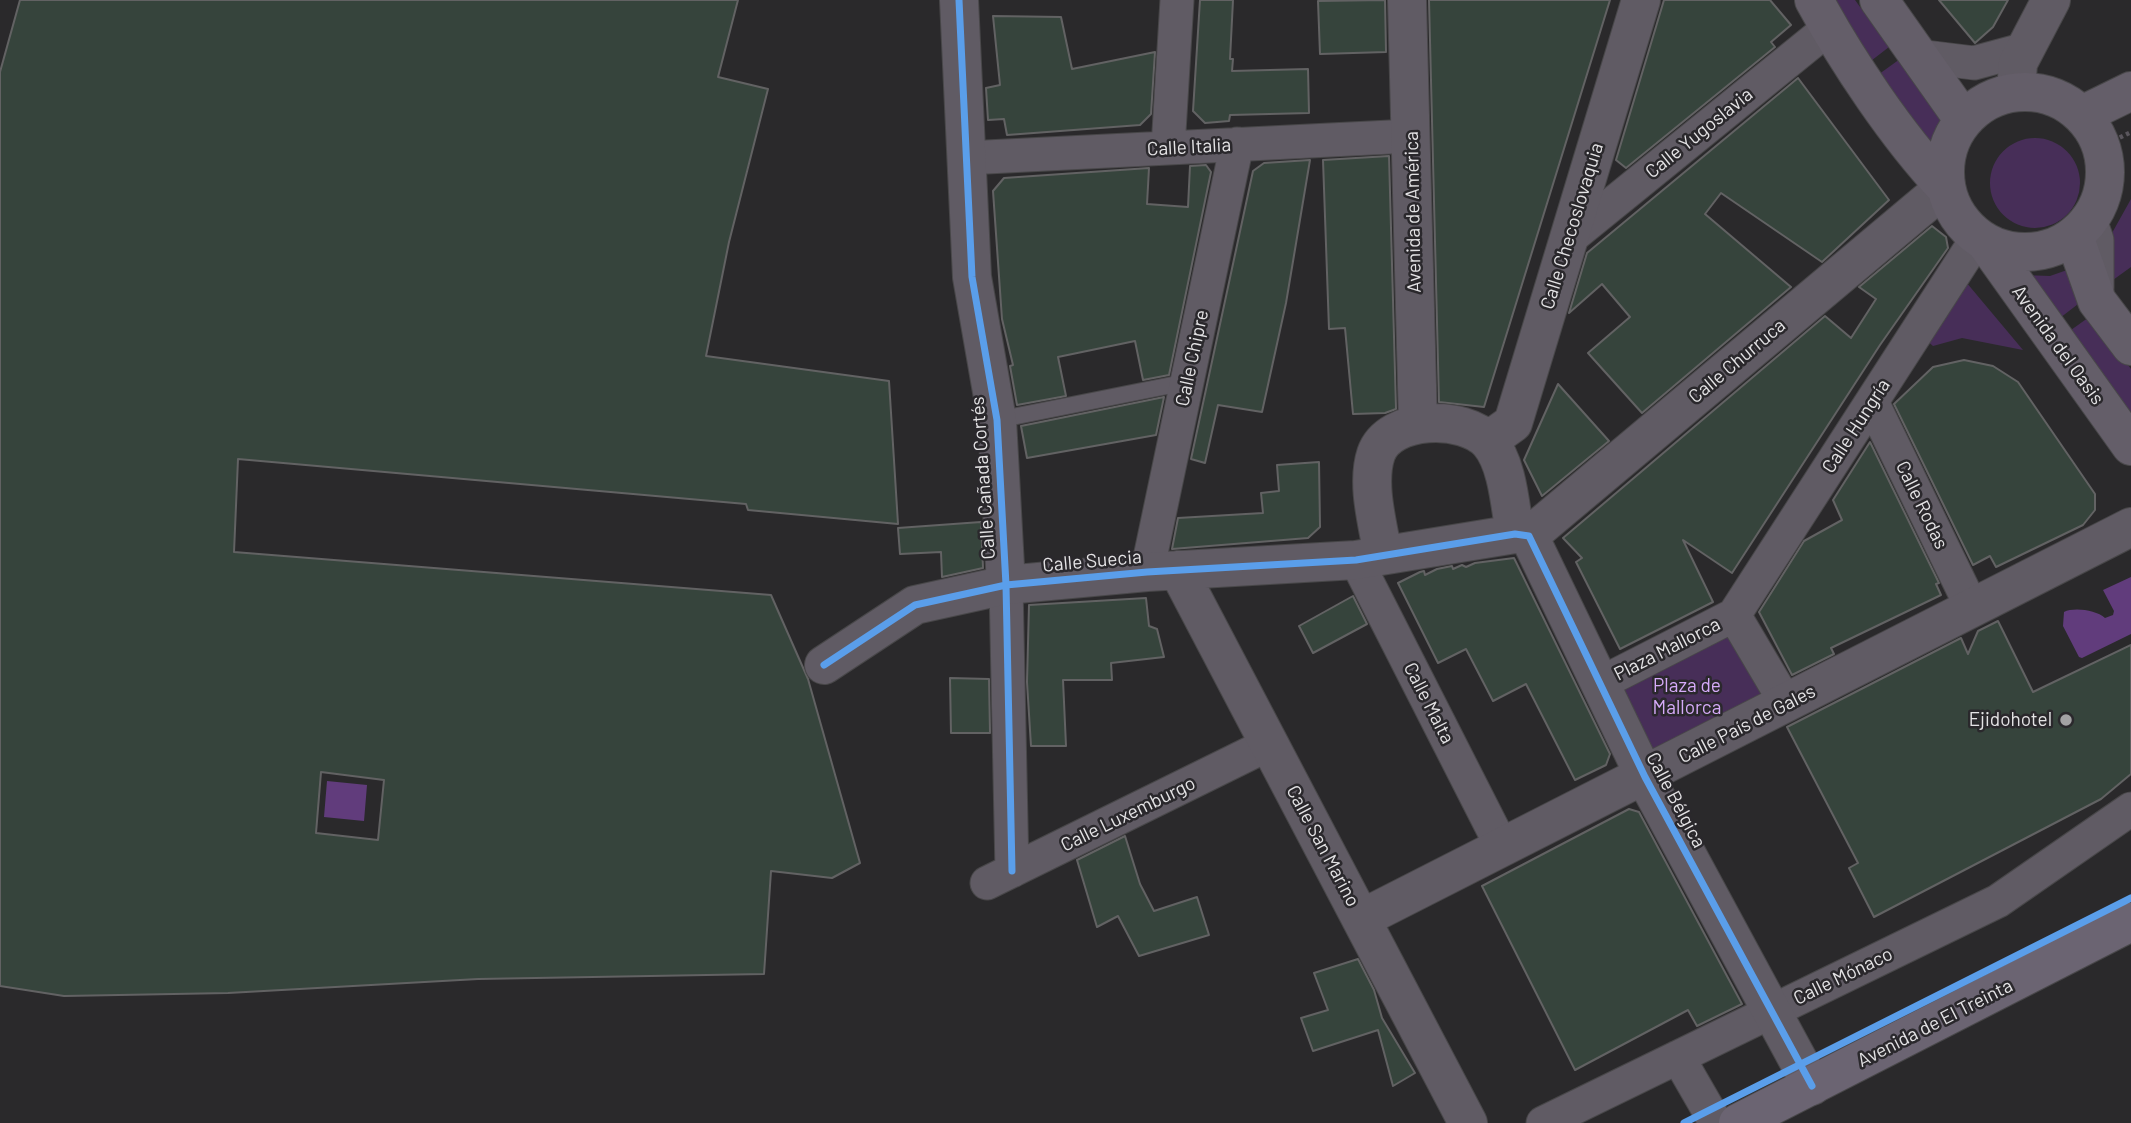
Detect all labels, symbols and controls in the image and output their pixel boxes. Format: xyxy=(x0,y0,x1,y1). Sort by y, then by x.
street label: Calle Yugoslavia xyxy=(1641,83,1757,183)
street label: Avenida de América xyxy=(1400,131,1426,293)
street label: Calle Italia xyxy=(1146,133,1232,161)
street label: Calle Checoslovaquia xyxy=(1536,140,1608,312)
street label: Avenida del Oasis xyxy=(2007,281,2109,409)
street label: Calle Chipre xyxy=(1171,308,1213,408)
street label: Calle Churruca xyxy=(1684,314,1790,408)
street label: Calle Hungría xyxy=(1817,375,1895,477)
street label: Calle Cañada Cortés xyxy=(966,396,1000,560)
street label: Calle Rodas xyxy=(1891,457,1953,553)
street label: Calle Suecia xyxy=(1041,545,1143,577)
street label: Plaza Mallorca xyxy=(1610,612,1724,686)
street label: Calle Malta xyxy=(1399,659,1459,747)
park label: Plaza de Mallorca xyxy=(1653,675,1721,719)
street label: Calle País de Gales xyxy=(1675,680,1819,768)
place label: Ejidohotel xyxy=(1969,709,2052,731)
marker: Ejidohotel xyxy=(2058,712,2074,728)
street label: Calle Bélgica xyxy=(1641,748,1711,852)
street label: Calle Luxemburgo xyxy=(1057,772,1199,856)
street label: Calle San Marino xyxy=(1281,781,1365,911)
street label: Calle Mónaco xyxy=(1790,942,1896,1010)
street label: Avenida de El Treinta xyxy=(1854,974,2016,1072)

